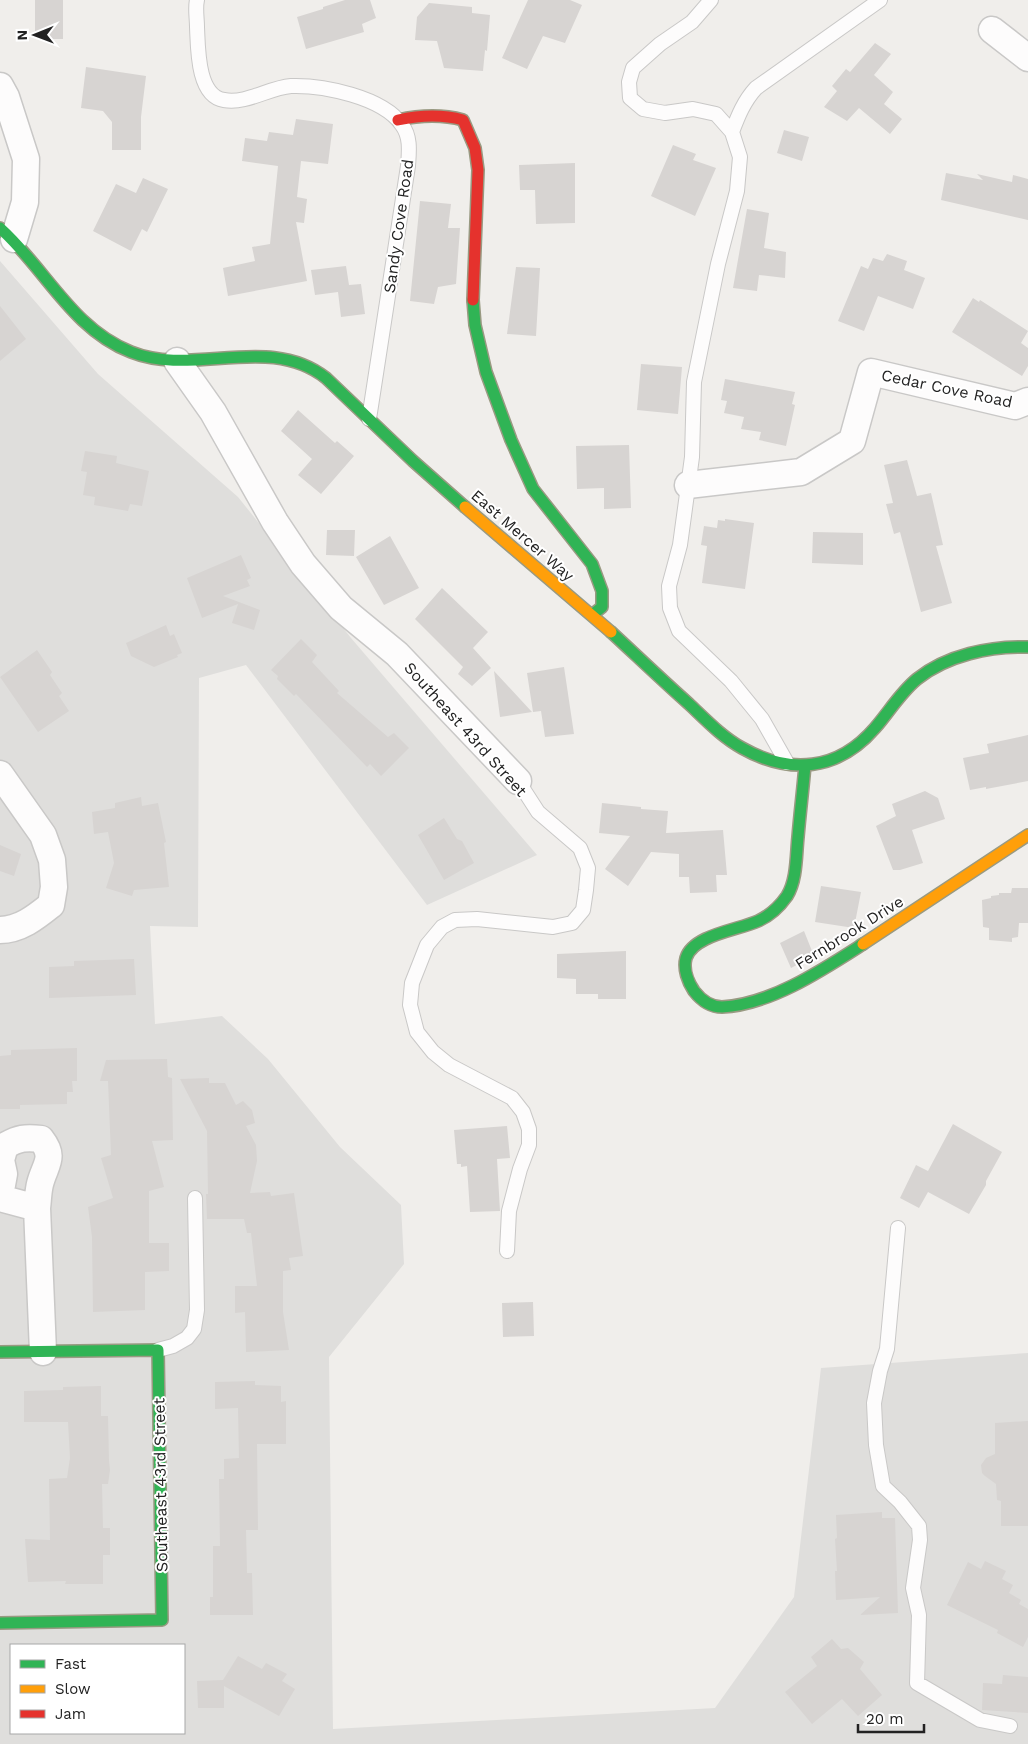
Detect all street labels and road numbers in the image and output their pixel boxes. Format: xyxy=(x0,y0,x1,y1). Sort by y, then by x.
street label: Sandy Cove Road xyxy=(380,158,417,294)
street label: Cedar Cove Road xyxy=(880,365,1014,412)
street label: East Mercer Way xyxy=(467,486,578,586)
street label: Southeast 43rd Street xyxy=(400,658,531,801)
street label: Fernbrook Drive xyxy=(792,892,907,973)
street label: Southeast 43rd Street xyxy=(149,1397,172,1572)

